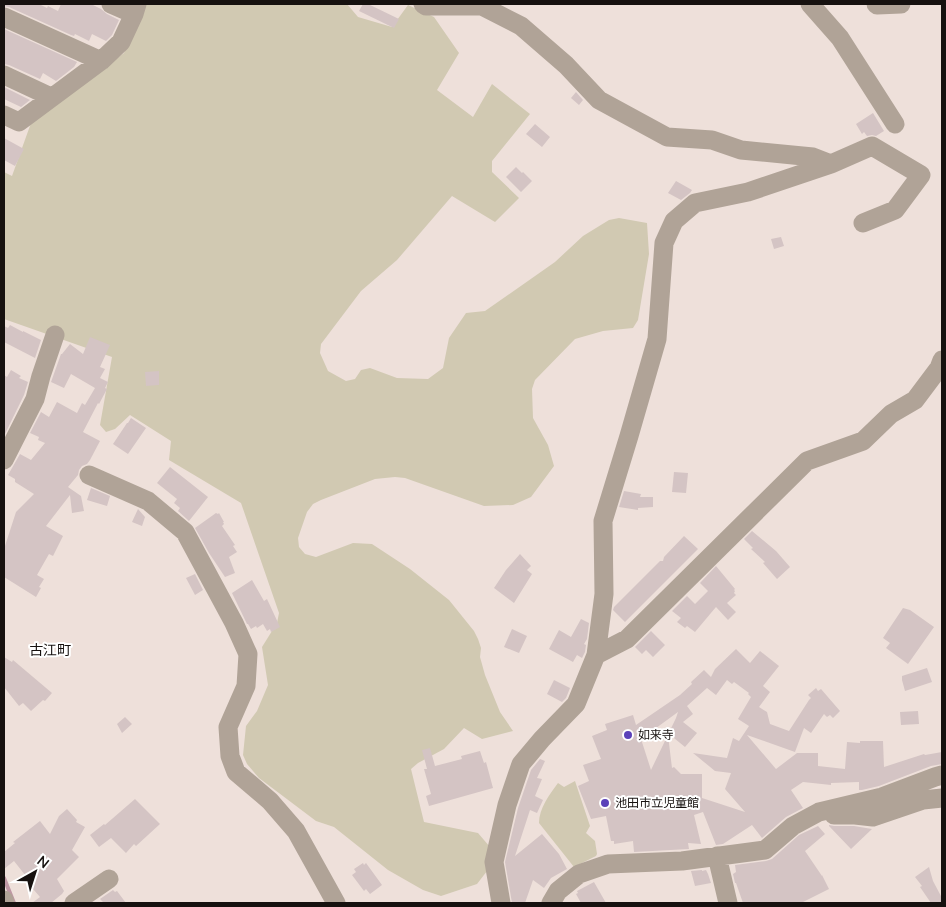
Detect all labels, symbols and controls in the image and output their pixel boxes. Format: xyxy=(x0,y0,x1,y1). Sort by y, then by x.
district label: 古江町 xyxy=(29,641,71,660)
place label: 如来寺 xyxy=(638,727,674,743)
marker: 如来寺 xyxy=(622,729,634,741)
place label: 池田市立児童館 xyxy=(615,795,699,811)
marker: 池田市立児童館 xyxy=(599,797,611,809)
north arrow xyxy=(10,847,60,897)
text: N xyxy=(33,852,53,873)

